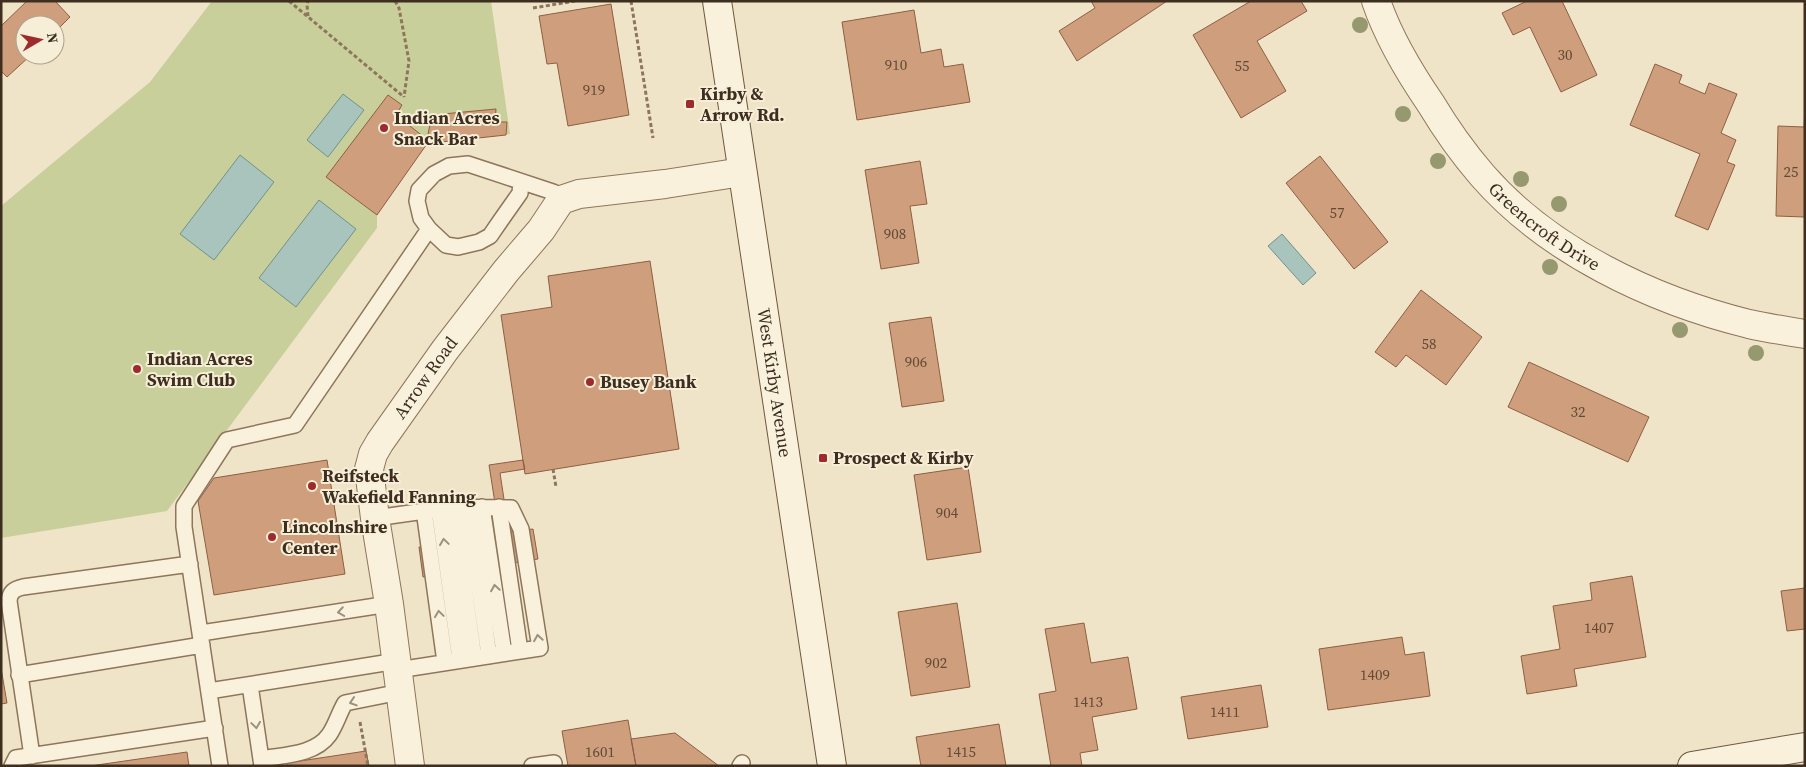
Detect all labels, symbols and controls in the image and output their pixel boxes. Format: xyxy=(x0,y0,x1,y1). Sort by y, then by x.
north arrow xyxy=(15,15,65,65)
text: N xyxy=(42,31,64,45)
house number: 30 xyxy=(1557,44,1573,65)
house number: 910 xyxy=(885,54,907,75)
house number: 55 xyxy=(1234,55,1250,76)
house number: 919 xyxy=(583,79,605,100)
place label: Kirby & Arrow Rd. xyxy=(700,81,785,127)
marker: Kirby & Arrow Rd. xyxy=(684,98,696,110)
place label: Indian Acres Snack Bar xyxy=(394,105,500,151)
marker: Indian Acres Snack Bar xyxy=(378,122,390,134)
house number: 25 xyxy=(1783,161,1799,182)
street label: Greencroft Drive xyxy=(1483,176,1605,277)
house number: 57 xyxy=(1329,202,1345,223)
house number: 908 xyxy=(884,223,906,244)
street label: West Kirby Avenue xyxy=(751,306,798,459)
street label: Arrow Road xyxy=(387,331,463,424)
house number: 58 xyxy=(1421,333,1437,354)
place label: Indian Acres Swim Club xyxy=(147,346,253,392)
house number: 906 xyxy=(905,351,927,372)
marker: Indian Acres Swim Club xyxy=(131,363,143,375)
place label: Busey Bank xyxy=(600,369,697,394)
marker: Busey Bank xyxy=(584,376,596,388)
house number: 32 xyxy=(1570,401,1586,422)
place label: Prospect & Kirby xyxy=(833,445,974,470)
marker: Prospect & Kirby xyxy=(817,452,829,464)
place label: Reifsteck Wakefield Fanning xyxy=(322,463,476,509)
marker: Reifsteck Wakefield Fanning xyxy=(306,480,318,492)
house number: 904 xyxy=(936,502,959,523)
place label: Lincolnshire Center xyxy=(282,514,387,560)
marker: Lincolnshire Center xyxy=(266,531,278,543)
one-way arrow xyxy=(439,538,450,546)
one-way arrow xyxy=(490,583,500,592)
one-way arrow xyxy=(337,606,345,616)
one-way arrow xyxy=(434,609,444,618)
house number: 1407 xyxy=(1584,617,1614,638)
one-way arrow xyxy=(534,634,544,642)
house number: 902 xyxy=(925,652,947,673)
house number: 1409 xyxy=(1360,664,1390,685)
house number: 1413 xyxy=(1073,691,1103,712)
one-way arrow xyxy=(349,696,358,706)
house number: 1411 xyxy=(1210,701,1240,722)
one-way arrow xyxy=(250,721,260,730)
house number: 1601 xyxy=(585,741,615,762)
house number: 1415 xyxy=(946,741,976,762)

